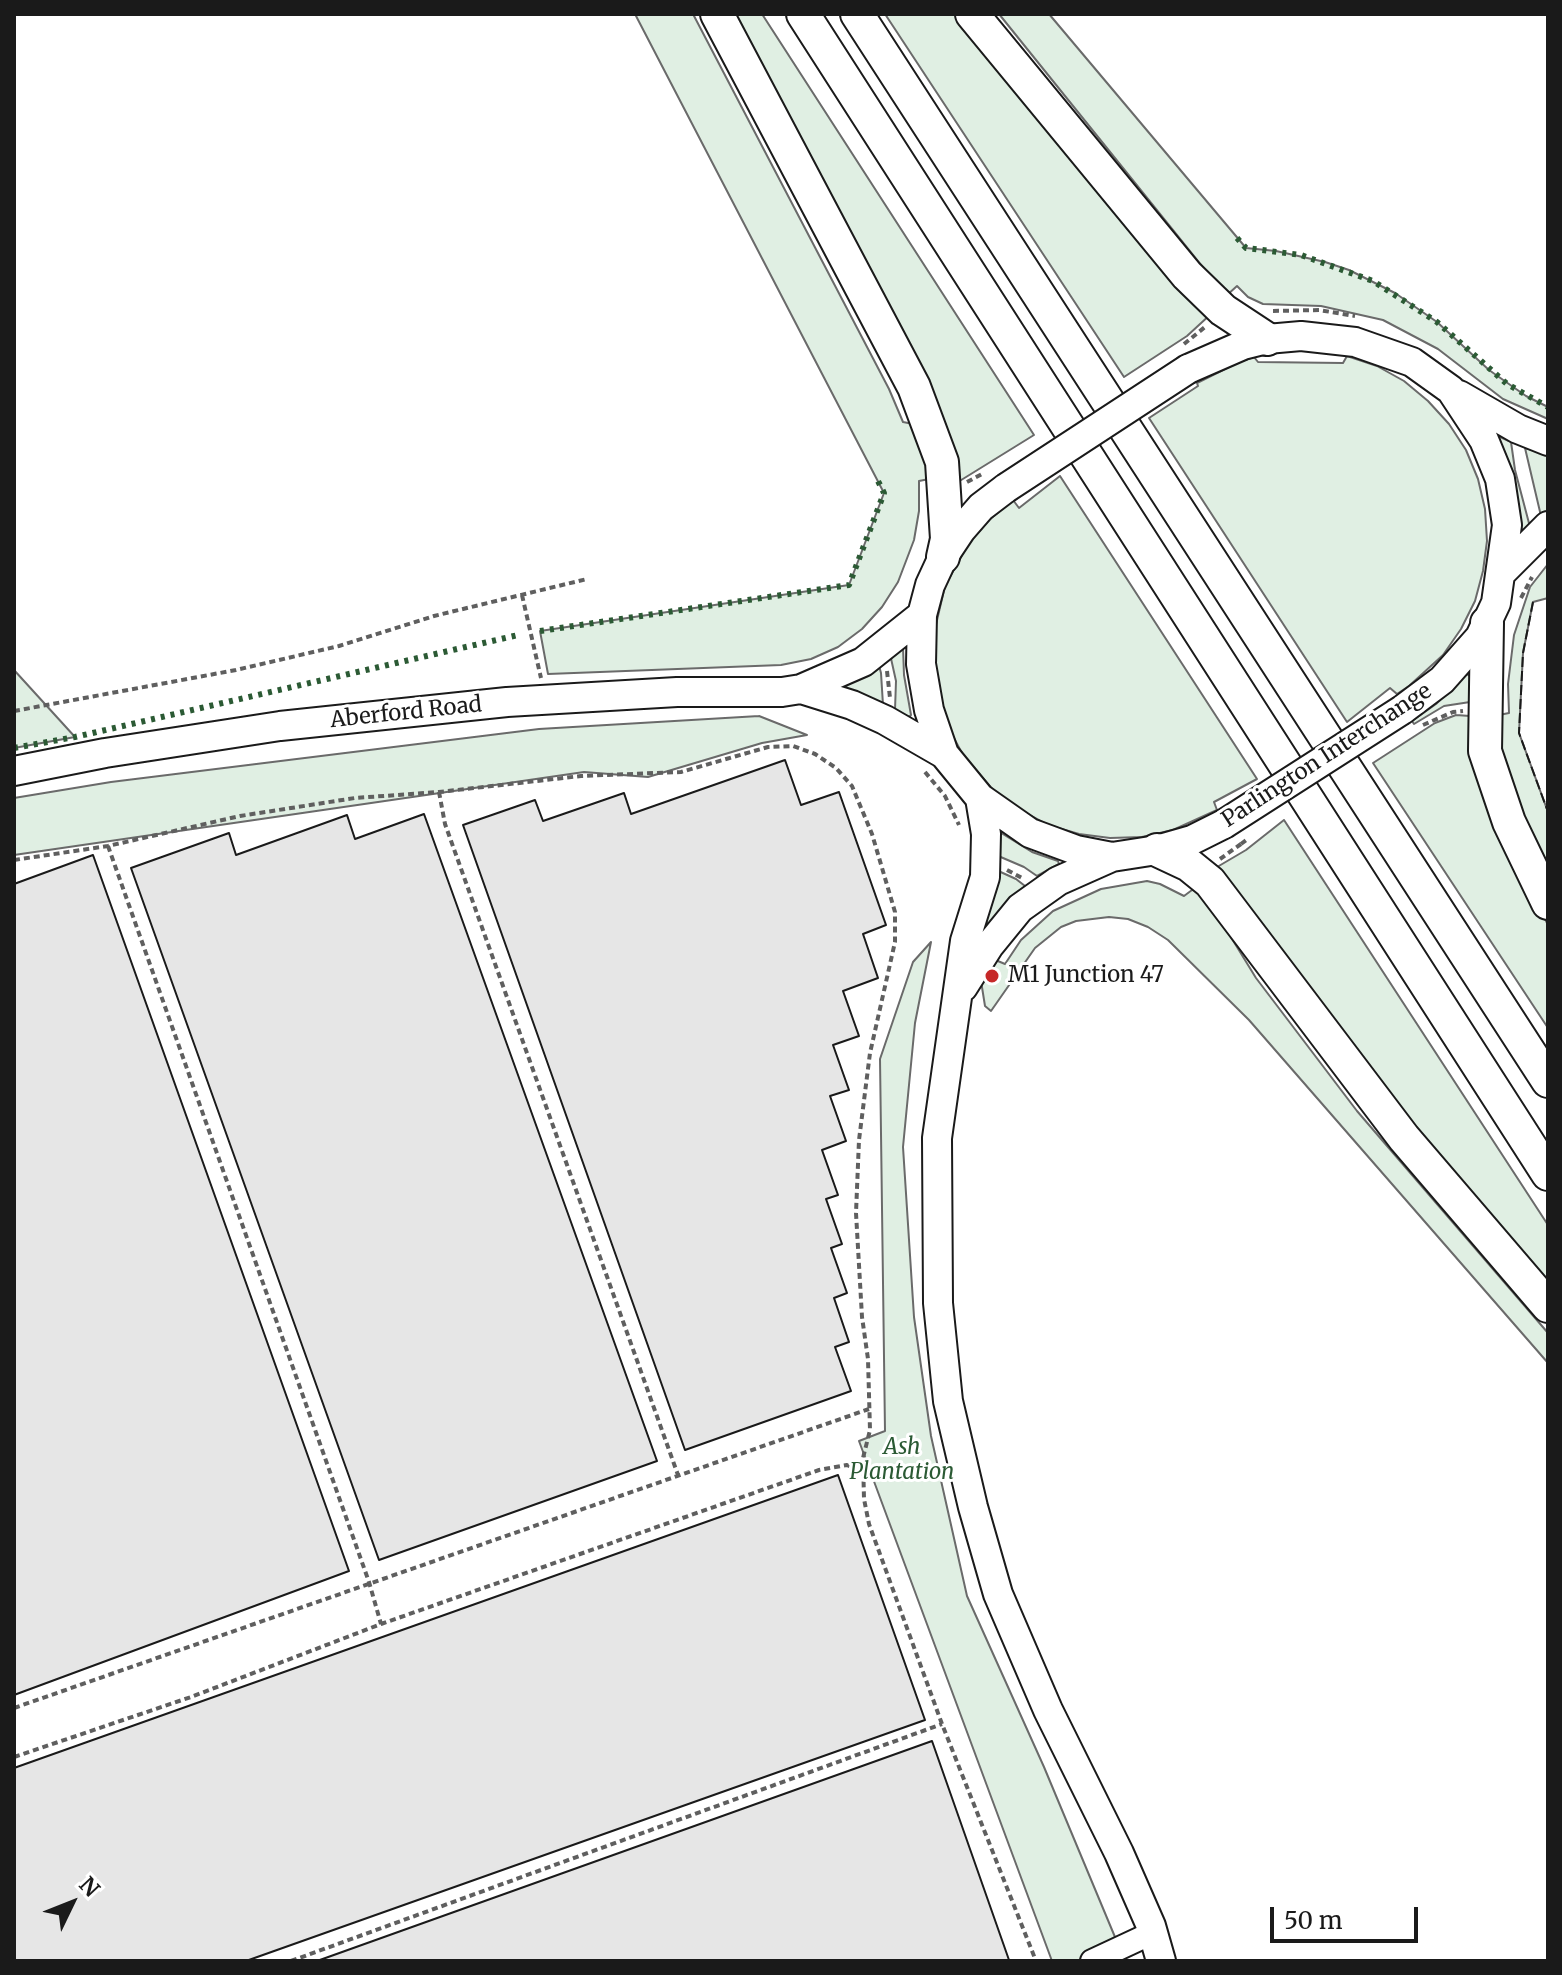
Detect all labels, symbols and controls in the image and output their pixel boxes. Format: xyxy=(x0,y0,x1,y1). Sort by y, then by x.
street label: Parlington Interchange xyxy=(1217,678,1437,834)
street label: Aberford Road xyxy=(329,692,483,734)
place label: M1 Junction 47 xyxy=(1008,963,1164,989)
marker: M1 Junction 47 xyxy=(983,967,1001,985)
park label: Ash Plantation xyxy=(850,1435,954,1486)
north arrow xyxy=(32,1863,112,1943)
text: N xyxy=(73,1871,106,1903)
scale bar xyxy=(1274,1891,1422,1941)
text: 50 m xyxy=(1284,1905,1343,1936)

